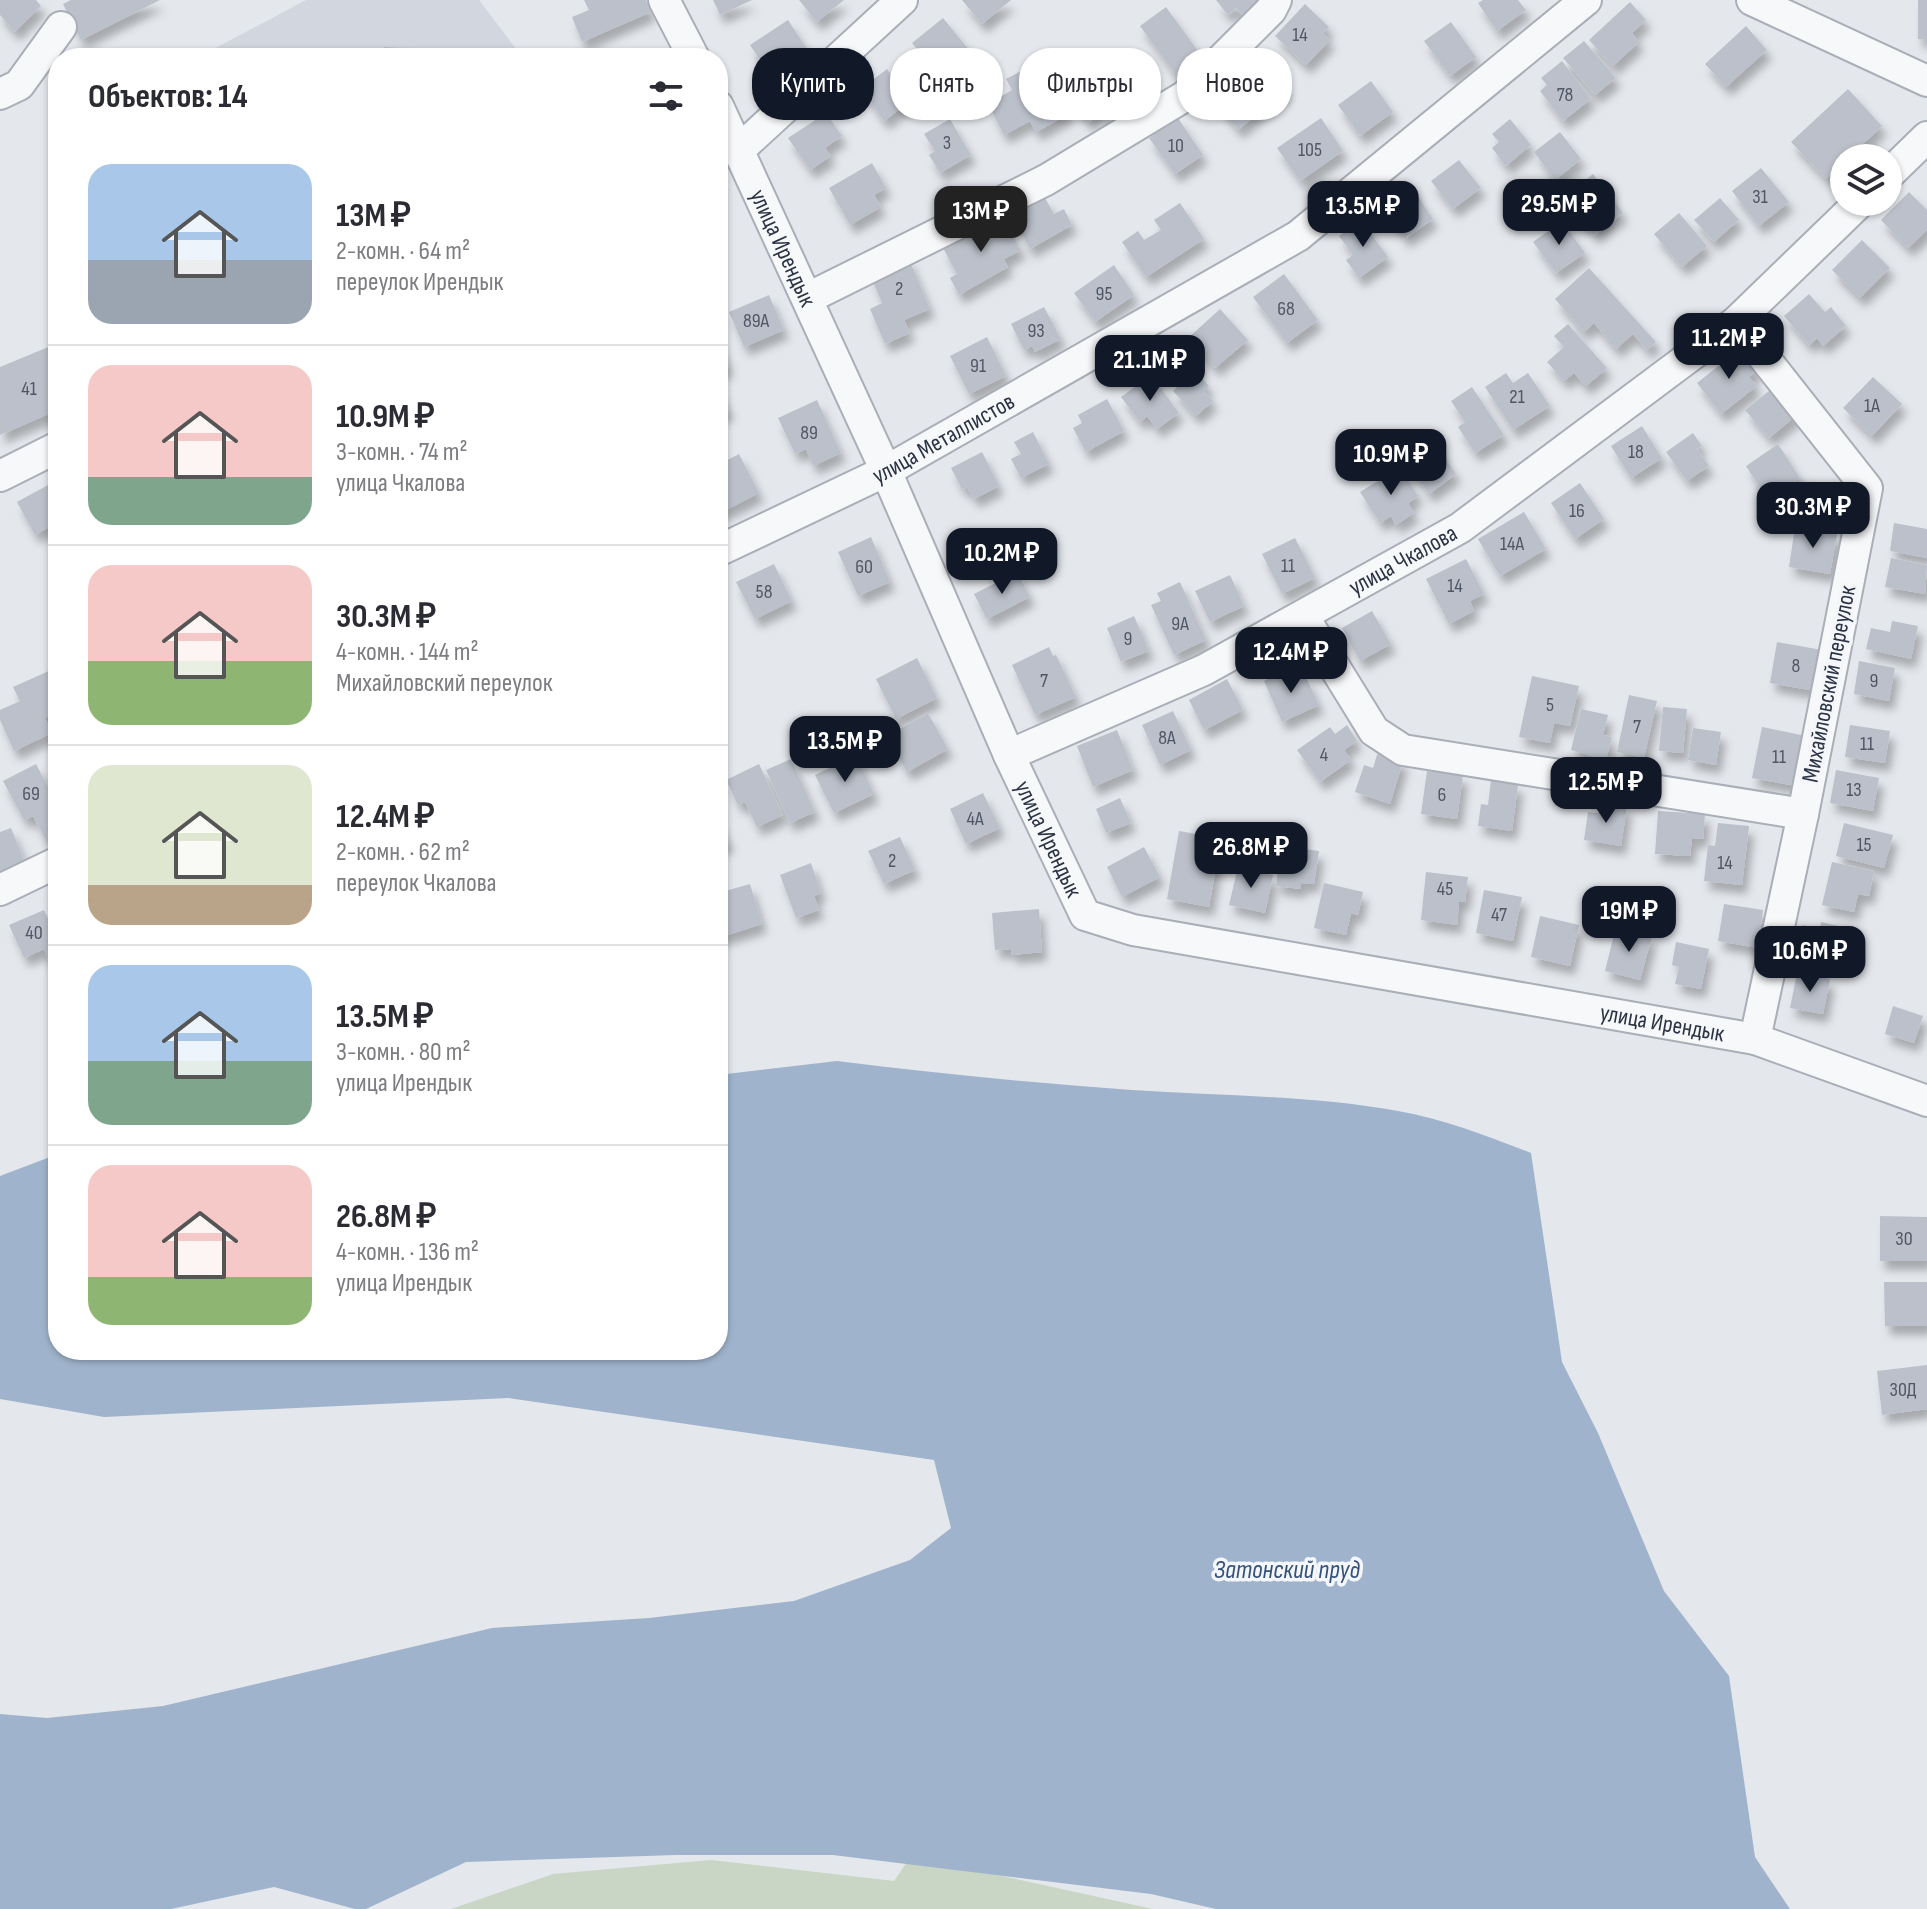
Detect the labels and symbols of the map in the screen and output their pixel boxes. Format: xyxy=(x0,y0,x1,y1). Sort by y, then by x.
house number: 14 xyxy=(1292,23,1308,47)
house number: 78 xyxy=(1557,83,1573,107)
house number: 3 xyxy=(943,131,951,155)
house number: 10 xyxy=(1168,134,1184,158)
house number: 105 xyxy=(1298,138,1322,162)
pin: 29.5M ₽ xyxy=(1485,179,1633,247)
pin: 13.5M ₽ xyxy=(1289,181,1437,249)
street label: улица Ирендык xyxy=(744,185,823,312)
house number: 31 xyxy=(1752,185,1768,209)
pin: 13M ₽ xyxy=(925,186,1037,254)
house number: 2 xyxy=(895,277,903,301)
house number: 95 xyxy=(1096,282,1112,306)
house number: 68 xyxy=(1277,297,1295,321)
house number: 89А xyxy=(743,309,770,333)
pin: 11.2M ₽ xyxy=(1655,313,1803,381)
house number: 93 xyxy=(1027,319,1045,343)
pin: 21.1M ₽ xyxy=(1076,335,1224,403)
house number: 91 xyxy=(970,354,986,378)
house number: 41 xyxy=(21,377,37,401)
house number: 21 xyxy=(1509,385,1525,409)
street label: улица Металлистов xyxy=(868,386,1019,490)
house number: 1А xyxy=(1864,394,1880,418)
house number: 89 xyxy=(800,421,818,445)
pin: 10.9M ₽ xyxy=(1317,429,1465,497)
house number: 18 xyxy=(1628,440,1644,464)
pin: 30.3M ₽ xyxy=(1739,482,1887,550)
house number: 16 xyxy=(1569,499,1585,523)
street label: улица Чкалова xyxy=(1344,518,1462,601)
pin: 10.2M ₽ xyxy=(928,528,1076,596)
house number: 14А xyxy=(1500,532,1524,556)
house number: 11 xyxy=(1281,554,1295,578)
house number: 60 xyxy=(855,555,873,579)
house number: 14 xyxy=(1447,574,1463,598)
house number: 58 xyxy=(756,580,772,604)
street label: Михайловский переулок xyxy=(1796,582,1862,785)
house number: 9А xyxy=(1171,612,1189,636)
house number: 9 xyxy=(1124,627,1132,651)
pin: 12.4M ₽ xyxy=(1217,627,1365,695)
house number: 8 xyxy=(1792,654,1800,678)
house number: 7 xyxy=(1040,669,1048,693)
house number: 9 xyxy=(1870,669,1878,693)
house number: 5 xyxy=(1546,693,1554,717)
house number: 7 xyxy=(1633,715,1641,739)
pin: 13.5M ₽ xyxy=(771,716,919,784)
house number: 8А xyxy=(1158,726,1176,750)
house number: 11 xyxy=(1860,732,1874,756)
house number: 4 xyxy=(1320,743,1328,767)
house number: 11 xyxy=(1772,745,1786,769)
pin: 12.5M ₽ xyxy=(1532,757,1680,825)
street label: улица Ирендык xyxy=(1009,776,1089,903)
house number: 13 xyxy=(1846,778,1862,802)
house number: 69 xyxy=(22,782,40,806)
house number: 6 xyxy=(1438,783,1446,807)
house number: 4А xyxy=(967,807,984,831)
pin: 26.8M ₽ xyxy=(1177,822,1325,890)
house number: 15 xyxy=(1856,833,1872,857)
house number: 2 xyxy=(888,849,896,873)
house number: 14 xyxy=(1717,851,1733,875)
house number: 45 xyxy=(1437,877,1453,901)
pin: 19M ₽ xyxy=(1573,886,1685,954)
house number: 47 xyxy=(1491,903,1507,927)
house number: 40 xyxy=(25,921,43,945)
pin: 10.6M ₽ xyxy=(1736,926,1884,994)
street label: улица Ирендык xyxy=(1598,998,1728,1048)
house number: 30 xyxy=(1895,1227,1913,1251)
house number: 30Д xyxy=(1890,1378,1917,1402)
water label: Затонский пруд xyxy=(1214,1555,1360,1586)

